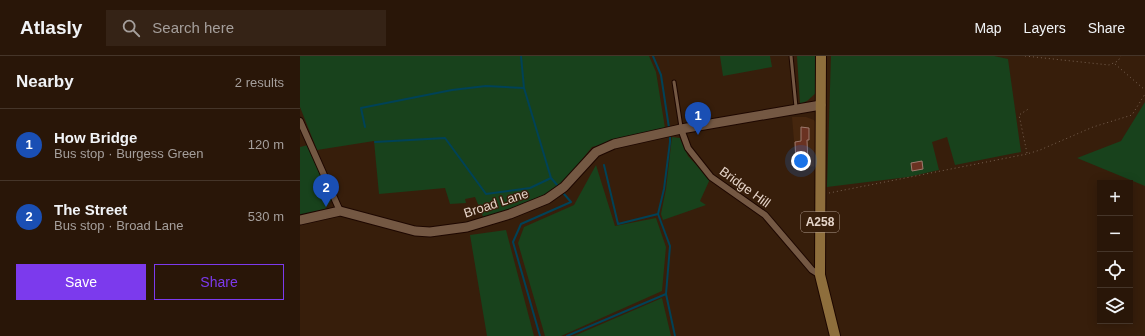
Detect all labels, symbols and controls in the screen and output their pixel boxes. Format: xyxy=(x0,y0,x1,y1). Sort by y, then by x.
search box xyxy=(106,10,386,46)
text: Atlasly xyxy=(20,17,82,38)
icon: search xyxy=(120,17,142,39)
text: Search here xyxy=(152,19,234,36)
text: Map xyxy=(974,20,1002,36)
text: Layers xyxy=(1024,20,1066,36)
text: Share xyxy=(1088,20,1125,36)
text: Nearby xyxy=(16,72,74,91)
text: 2 results xyxy=(235,75,284,90)
pin: 1 xyxy=(685,102,711,135)
text: How Bridge xyxy=(54,129,137,146)
text: 1 xyxy=(25,137,33,152)
text: 120 m xyxy=(248,137,284,152)
text: Bus stop · Burgess Green xyxy=(54,146,204,161)
your location xyxy=(791,151,811,171)
street label: Bridge Hill xyxy=(717,164,773,211)
pin: 2 xyxy=(313,174,339,207)
map controls xyxy=(1097,180,1133,324)
button: + xyxy=(1097,180,1133,216)
street label: Broad Lane xyxy=(462,185,530,221)
text: The Street xyxy=(54,201,127,218)
text: 2 xyxy=(25,209,33,224)
text: 530 m xyxy=(248,209,284,224)
road number: A258 xyxy=(801,212,839,232)
button: − xyxy=(1097,216,1133,252)
text: Bus stop · Broad Lane xyxy=(54,218,183,233)
button: locate xyxy=(1097,252,1133,288)
button: Save xyxy=(16,264,146,300)
button: Share xyxy=(154,264,284,300)
button: layers xyxy=(1097,288,1133,324)

